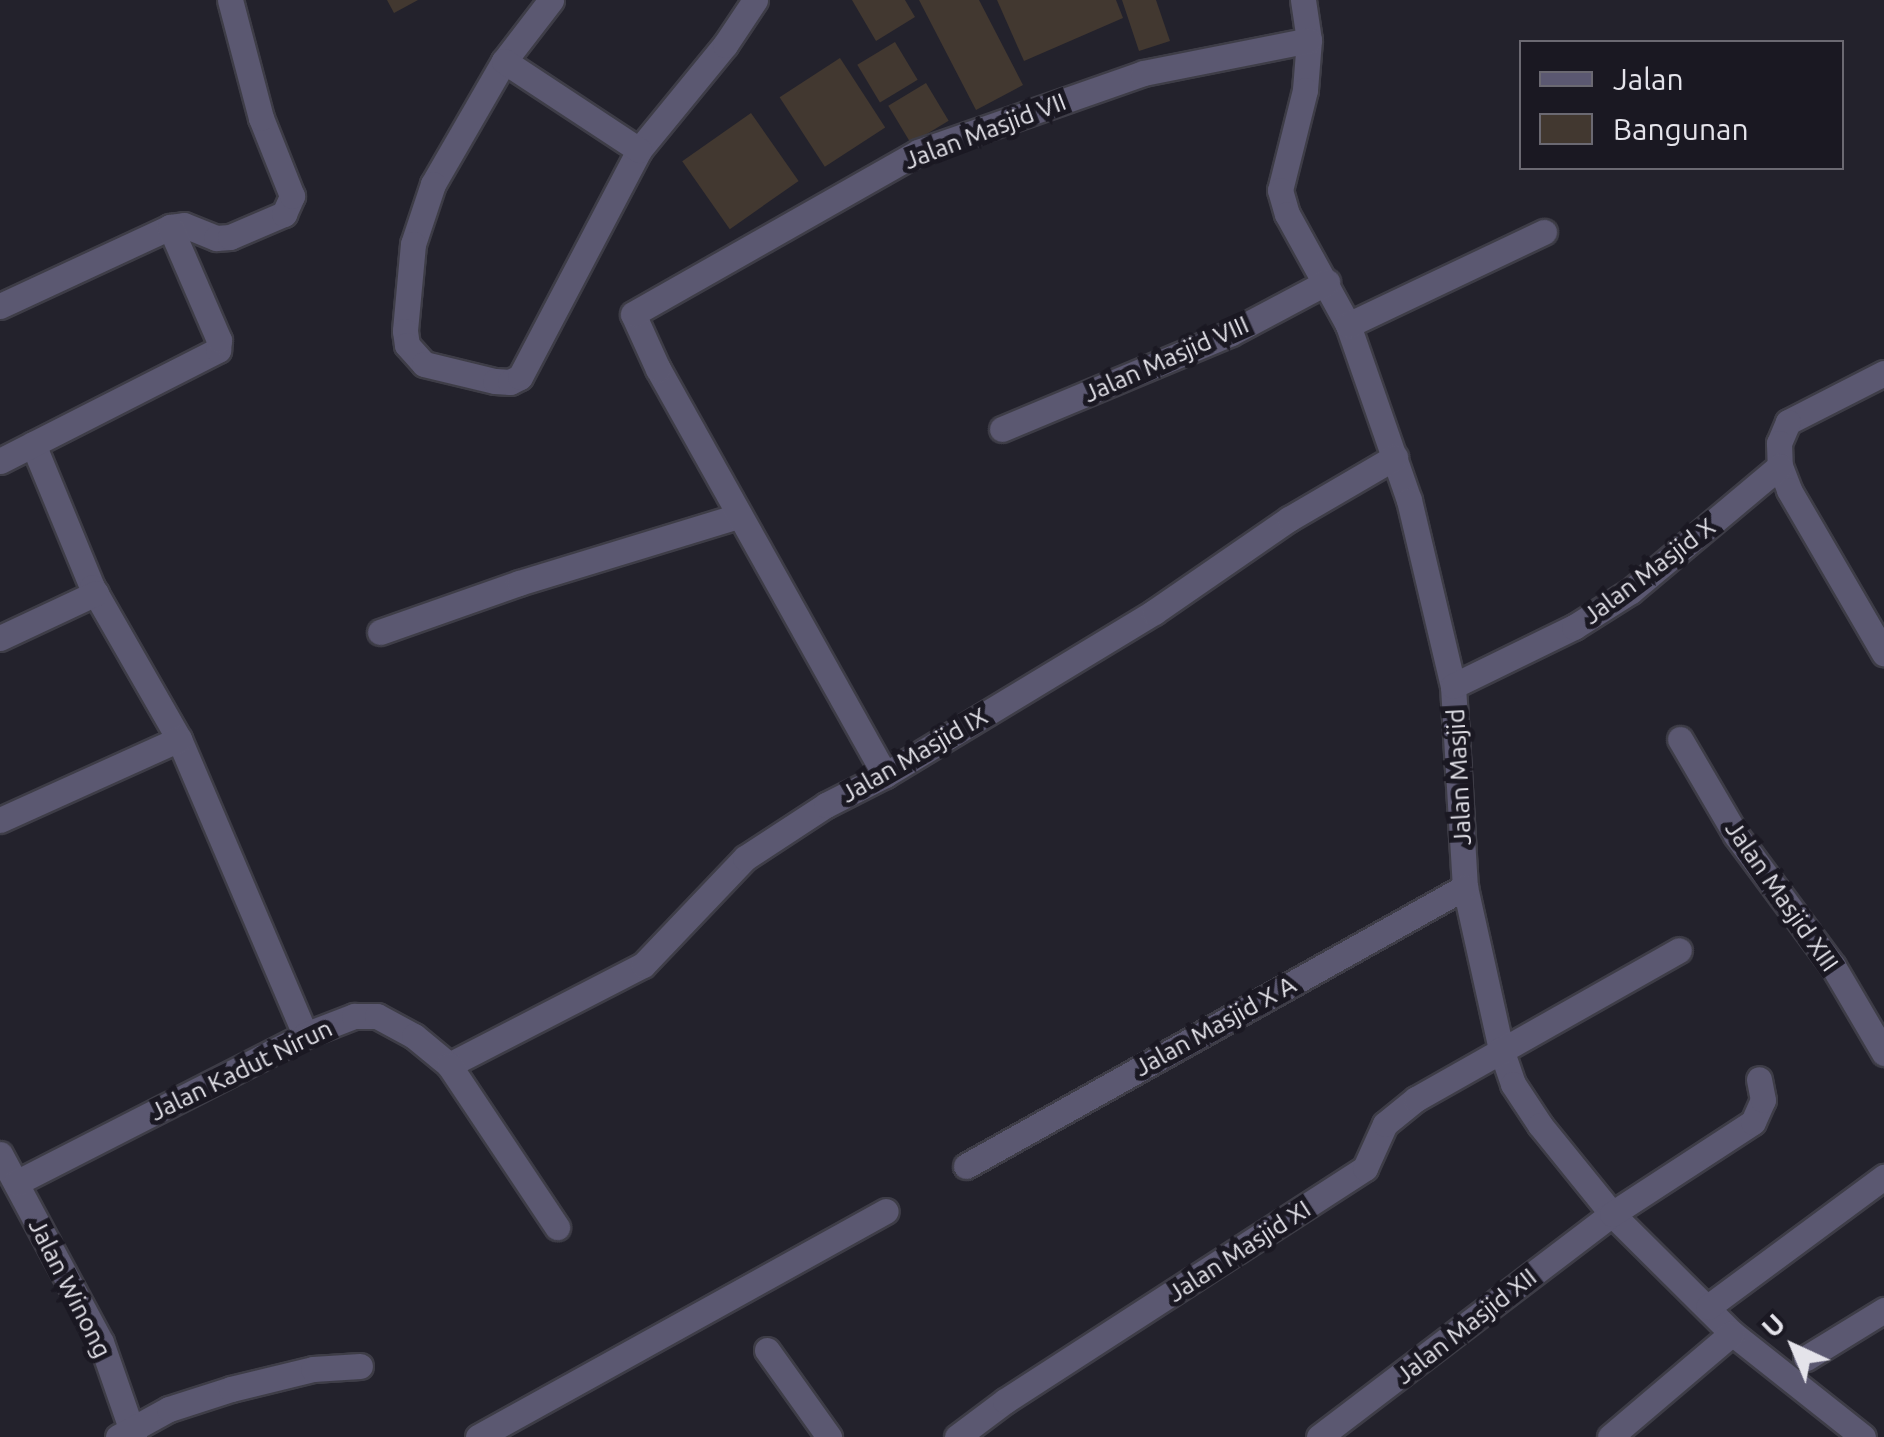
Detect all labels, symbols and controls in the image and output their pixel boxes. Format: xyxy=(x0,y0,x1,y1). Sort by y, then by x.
legend xyxy=(1519,40,1844,170)
text: Jalan xyxy=(1613,62,1684,96)
street label: Jalan Masjid VII xyxy=(900,86,1070,176)
text: Bangunan xyxy=(1613,112,1749,146)
street label: Jalan Masjid VIII xyxy=(1079,309,1253,409)
street label: Jalan Masjid X xyxy=(1577,511,1721,631)
street label: Jalan Masjid IX xyxy=(835,701,993,809)
street label: Jalan Masjid xyxy=(1440,708,1478,846)
street label: Jalan Masjid XIII xyxy=(1719,815,1845,977)
street label: Jalan Masjid X A xyxy=(1129,969,1301,1083)
street label: Jalan Kadut Nirun xyxy=(145,1013,337,1127)
street label: Jalan Masjid XI xyxy=(1162,1194,1316,1308)
street label: Jalan Winong xyxy=(22,1214,118,1362)
street label: Jalan Masjid XII xyxy=(1389,1262,1543,1390)
north arrow xyxy=(1744,1297,1844,1397)
text: U xyxy=(1755,1307,1791,1343)

